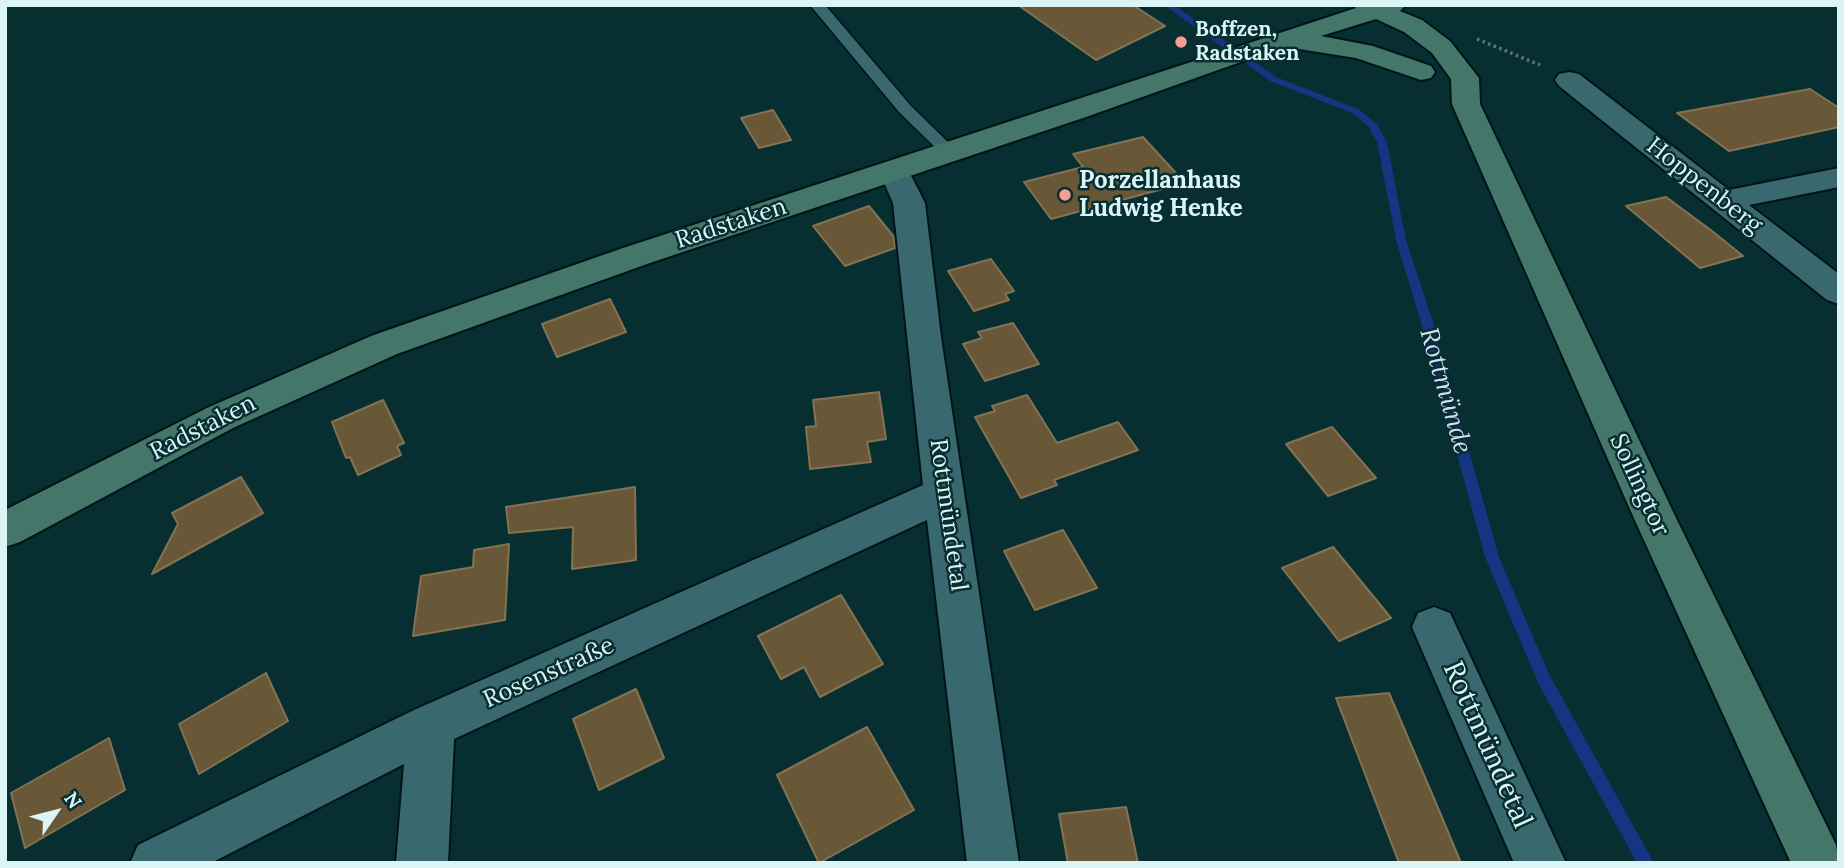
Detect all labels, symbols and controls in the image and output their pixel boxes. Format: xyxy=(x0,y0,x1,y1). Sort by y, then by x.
place label: Boffzen, Radstaken xyxy=(1195,17,1299,67)
marker: Boffzen, Radstaken xyxy=(1173,34,1189,50)
street label: Hoppenberg xyxy=(1640,132,1768,240)
place label: Porzellanhaus Ludwig Henke xyxy=(1079,167,1243,223)
marker: Porzellanhaus Ludwig Henke xyxy=(1057,187,1073,203)
street label: Radstaken xyxy=(672,193,790,255)
water label: Rottmünde xyxy=(1412,324,1478,458)
street label: Radstaken xyxy=(145,389,261,467)
street label: Sollingtor xyxy=(1603,430,1675,540)
street label: Rottmündetal xyxy=(923,437,973,593)
street label: Rosenstraße xyxy=(479,631,619,715)
street label: Rottmündetal xyxy=(1435,656,1539,834)
north arrow xyxy=(21,777,91,847)
text: N xyxy=(59,787,87,813)

